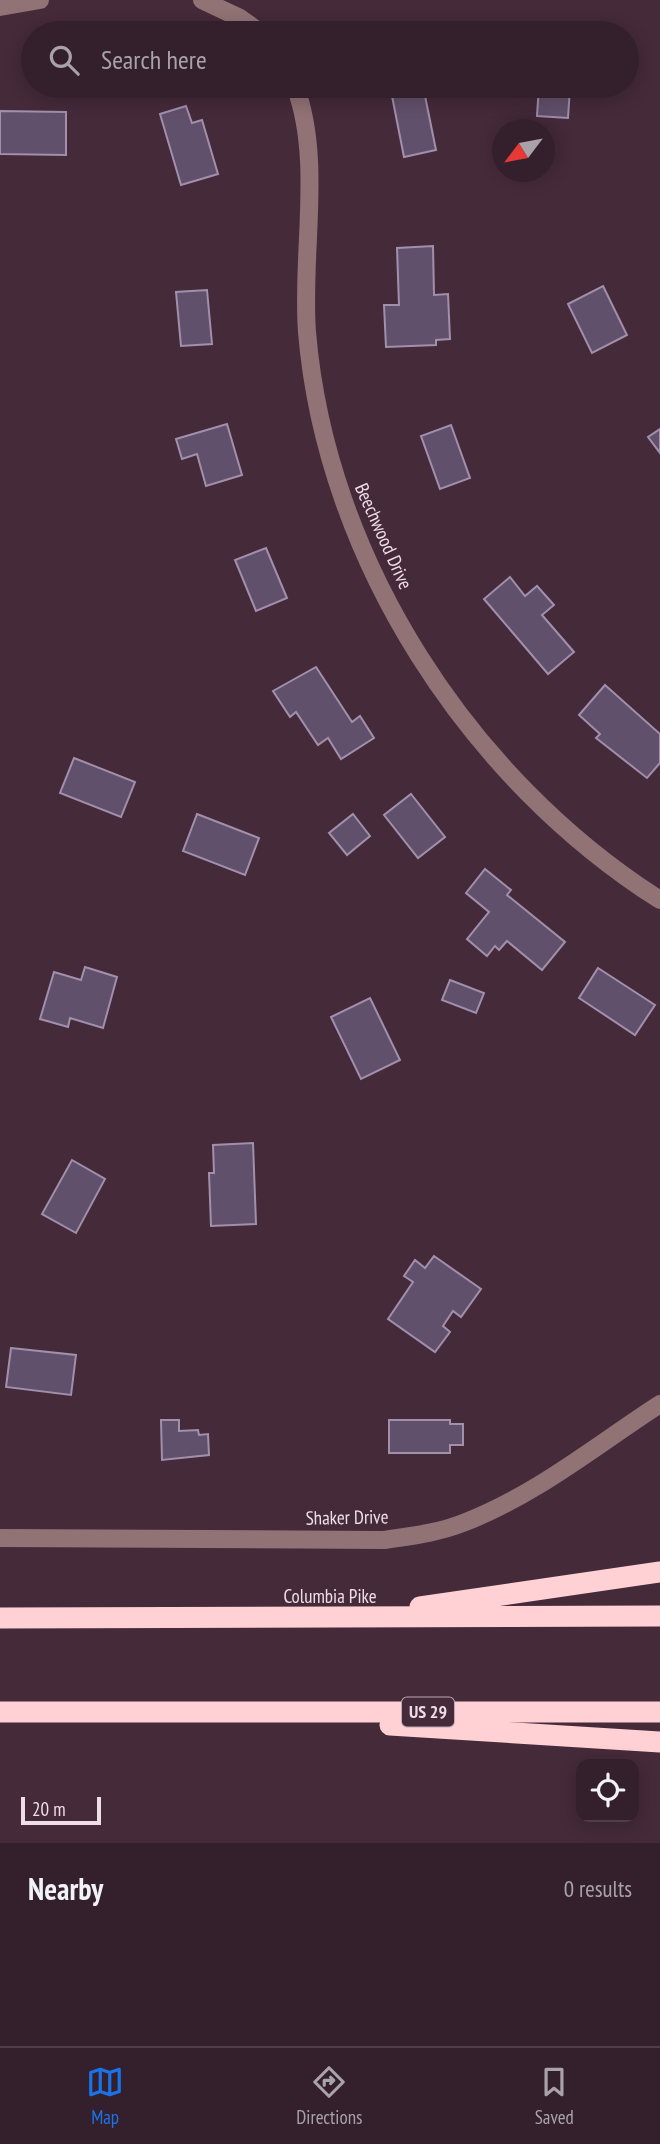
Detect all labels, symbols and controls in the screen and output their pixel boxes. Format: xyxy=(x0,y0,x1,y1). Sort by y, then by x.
search box xyxy=(21,21,639,98)
icon: search xyxy=(45,41,83,79)
text: Search here xyxy=(101,43,207,76)
north arrow xyxy=(492,119,555,182)
street label: Beechwood Drive xyxy=(350,479,418,593)
street label: Shaker Drive xyxy=(305,1504,389,1530)
street label: Columbia Pike xyxy=(283,1584,377,1608)
road number: US 29 xyxy=(402,1698,454,1727)
map controls xyxy=(576,1759,639,1822)
button: locate xyxy=(576,1759,639,1822)
scale bar xyxy=(21,1794,102,1826)
text: 20 m xyxy=(32,1797,66,1821)
text: Nearby xyxy=(28,1869,103,1908)
text: 0 results xyxy=(564,1874,632,1903)
tab: Map xyxy=(86,2063,124,2129)
tab: Directions xyxy=(296,2063,362,2129)
tab: Saved xyxy=(535,2063,574,2129)

